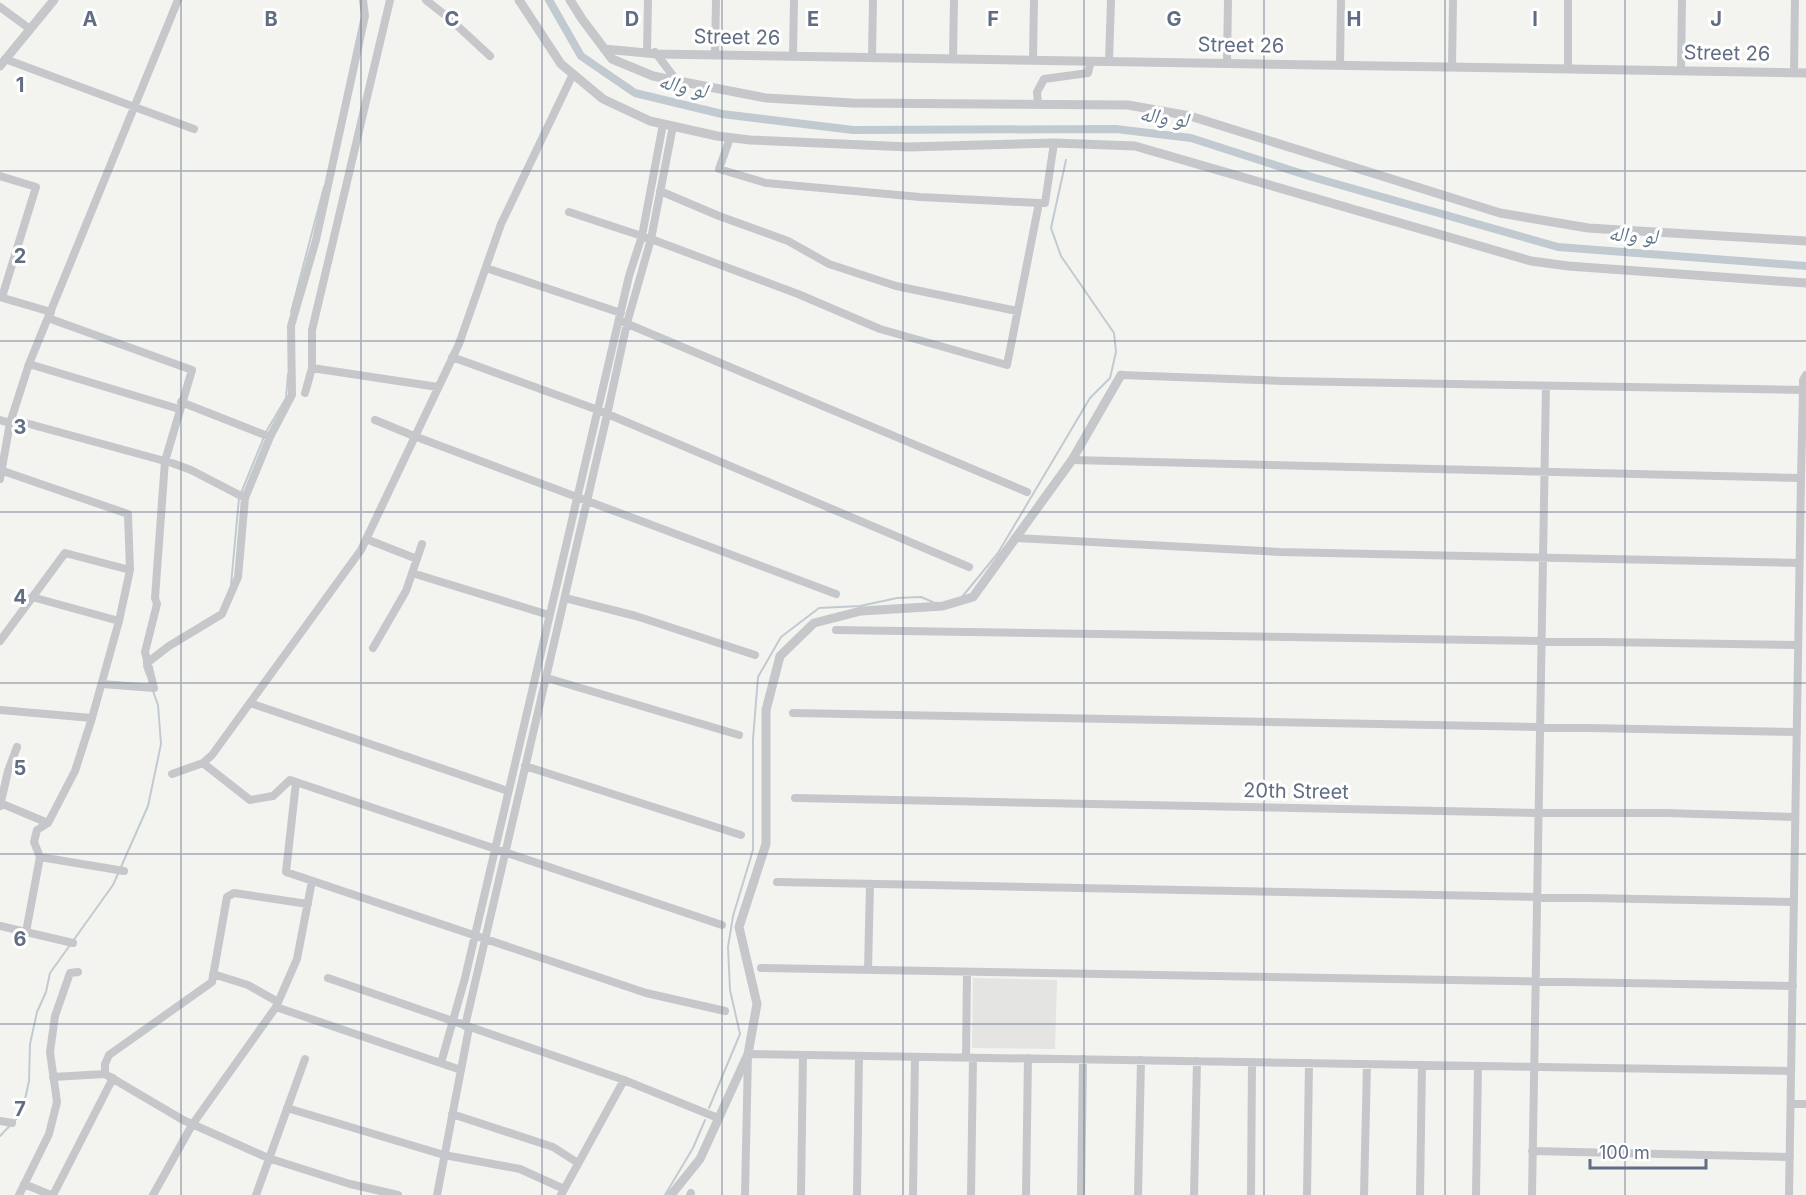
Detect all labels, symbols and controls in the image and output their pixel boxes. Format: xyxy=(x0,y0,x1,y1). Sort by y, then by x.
text: A xyxy=(83,7,98,31)
text: B xyxy=(264,7,278,31)
text: C xyxy=(445,7,459,31)
text: D xyxy=(625,7,639,31)
text: E xyxy=(807,7,819,31)
text: F xyxy=(987,7,999,31)
text: G xyxy=(1166,7,1182,31)
text: H xyxy=(1347,7,1361,31)
text: I xyxy=(1532,7,1538,31)
text: J xyxy=(1710,7,1722,31)
street label: Street 26 xyxy=(693,24,781,50)
street label: Street 26 xyxy=(1197,32,1285,58)
street label: Street 26 xyxy=(1683,40,1771,66)
water label: لو واله xyxy=(656,68,712,104)
text: 1 xyxy=(16,73,24,97)
water label: لو واله xyxy=(1138,101,1193,133)
water label: لو واله xyxy=(1608,220,1661,249)
text: 2 xyxy=(14,244,26,268)
text: 3 xyxy=(14,415,26,439)
text: 4 xyxy=(13,585,27,609)
text: 5 xyxy=(14,756,26,780)
street label: 20th Street xyxy=(1243,778,1349,804)
text: 6 xyxy=(14,927,27,951)
text: 7 xyxy=(14,1097,26,1121)
scale bar xyxy=(1590,1132,1706,1170)
text: 100 m xyxy=(1599,1142,1650,1163)

